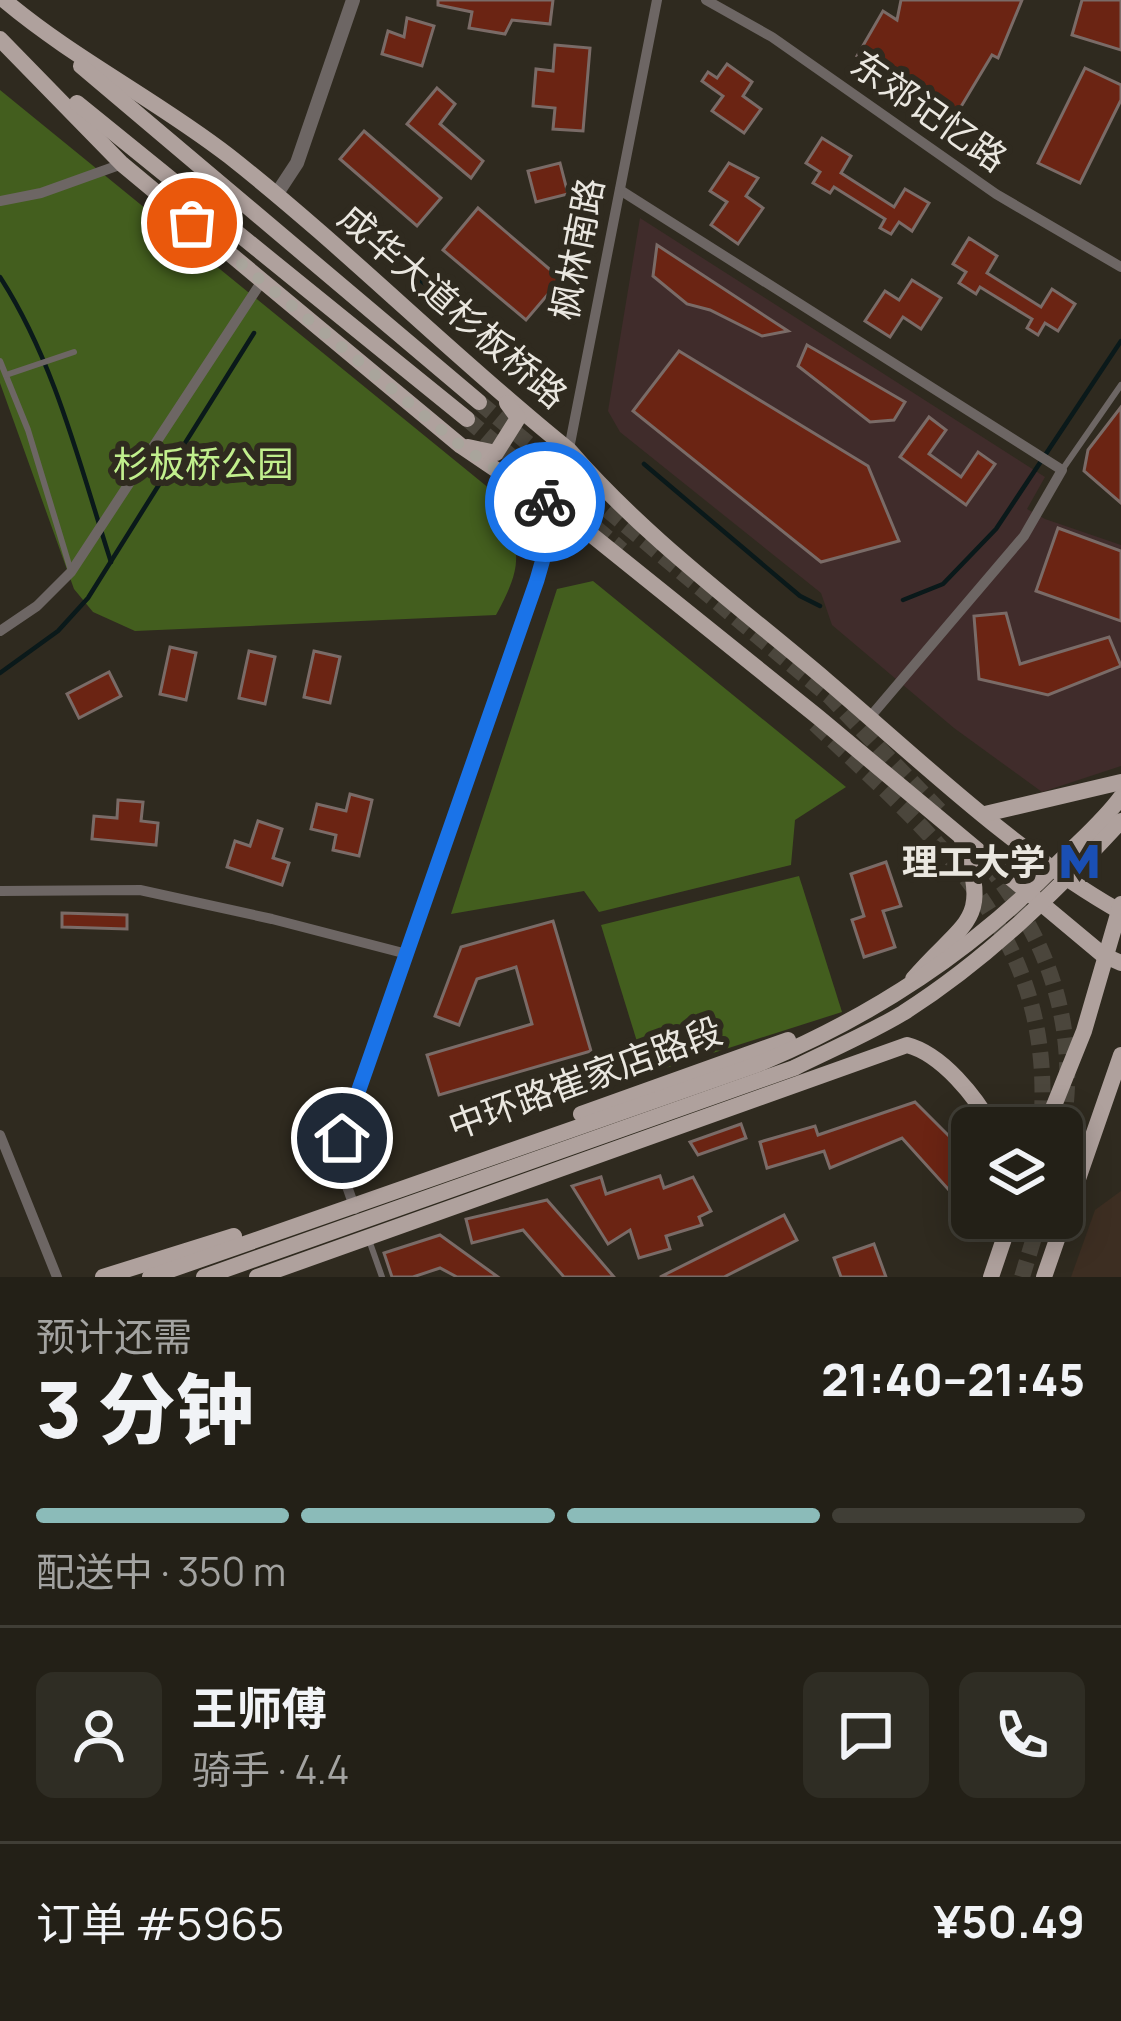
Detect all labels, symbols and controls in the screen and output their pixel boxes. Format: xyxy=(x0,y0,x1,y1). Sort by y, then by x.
street label: 东郊记忆路 xyxy=(842,39,1017,182)
pin xyxy=(141,172,243,274)
street label: 枫林南路 xyxy=(539,174,614,324)
icon: bag xyxy=(159,190,225,256)
street label: 成华大道杉板桥路 xyxy=(329,193,578,419)
park label: 杉板桥公园 xyxy=(113,439,293,488)
courier xyxy=(485,442,605,562)
icon: bike xyxy=(512,469,578,535)
place label: 理工大学 xyxy=(902,837,1046,886)
metro station icon: 理工大学 xyxy=(1057,839,1103,885)
street label: 中环路崔家店路段 xyxy=(441,1005,729,1150)
pin xyxy=(291,1087,393,1189)
icon: home xyxy=(309,1105,375,1171)
map controls xyxy=(951,1107,1083,1239)
button: layers xyxy=(951,1107,1083,1239)
text: 预计还需 xyxy=(36,1309,192,1363)
text: 21:40–21:45 xyxy=(821,1348,1085,1410)
text: 3 分钟 xyxy=(36,1355,254,1461)
text: 配送中 · 350 m xyxy=(36,1544,286,1598)
button: person xyxy=(36,1672,162,1798)
button: chat xyxy=(803,1672,929,1798)
button: phone xyxy=(959,1672,1085,1798)
text: 王师傅 xyxy=(192,1677,327,1739)
text: 骑手 · 4.4 xyxy=(192,1742,350,1796)
text: ¥50.49 xyxy=(934,1890,1085,1952)
text: 订单 #5965 xyxy=(36,1892,284,1954)

